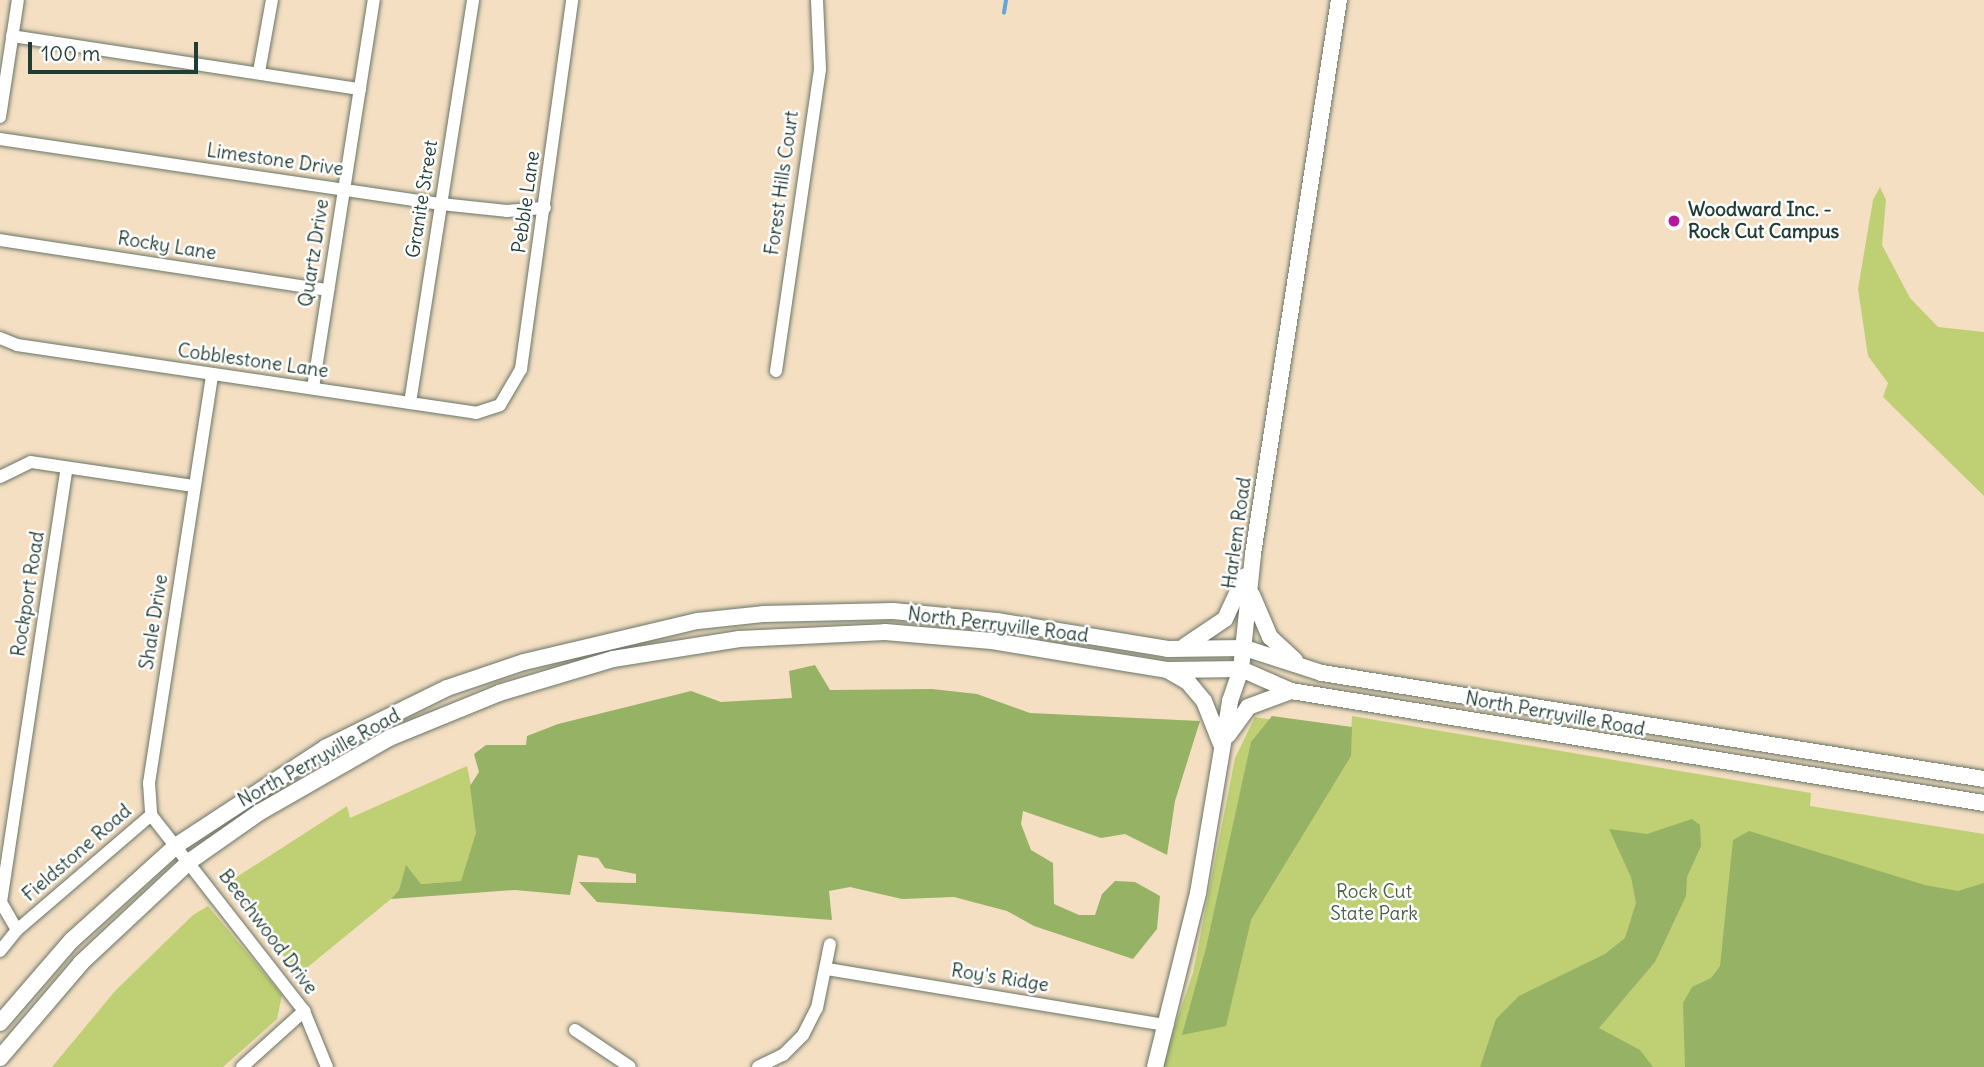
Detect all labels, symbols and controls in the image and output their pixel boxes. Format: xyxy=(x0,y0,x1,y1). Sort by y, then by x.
scale bar xyxy=(32,28,201,72)
text: 100 m xyxy=(41,40,100,67)
street label: Forest Hills Court xyxy=(761,109,803,257)
street label: Granite Street xyxy=(401,138,443,260)
street label: Limestone Drive xyxy=(205,139,345,181)
street label: Pebble Lane xyxy=(508,149,544,255)
street label: Quartz Drive xyxy=(294,197,334,309)
place label: Woodward Inc. - Rock Cut Campus xyxy=(1688,199,1839,243)
marker: Woodward Inc. - Rock Cut Campus xyxy=(1666,213,1682,229)
street label: Rocky Lane xyxy=(116,227,218,265)
street label: Cobblestone Lane xyxy=(176,339,330,383)
street label: Harlem Road xyxy=(1218,476,1256,590)
street label: Rockport Road xyxy=(7,530,49,658)
street label: Shale Drive xyxy=(135,573,173,671)
street label: North Perryville Road xyxy=(906,603,1090,647)
street label: North Perryville Road xyxy=(1463,687,1647,741)
street label: North Perryville Road xyxy=(234,704,404,812)
street label: Fieldstone Road xyxy=(18,800,136,906)
street label: Beechwood Drive xyxy=(214,865,322,999)
park label: Rock Cut State Park xyxy=(1330,881,1418,925)
street label: Roy's Ridge xyxy=(950,959,1050,997)

